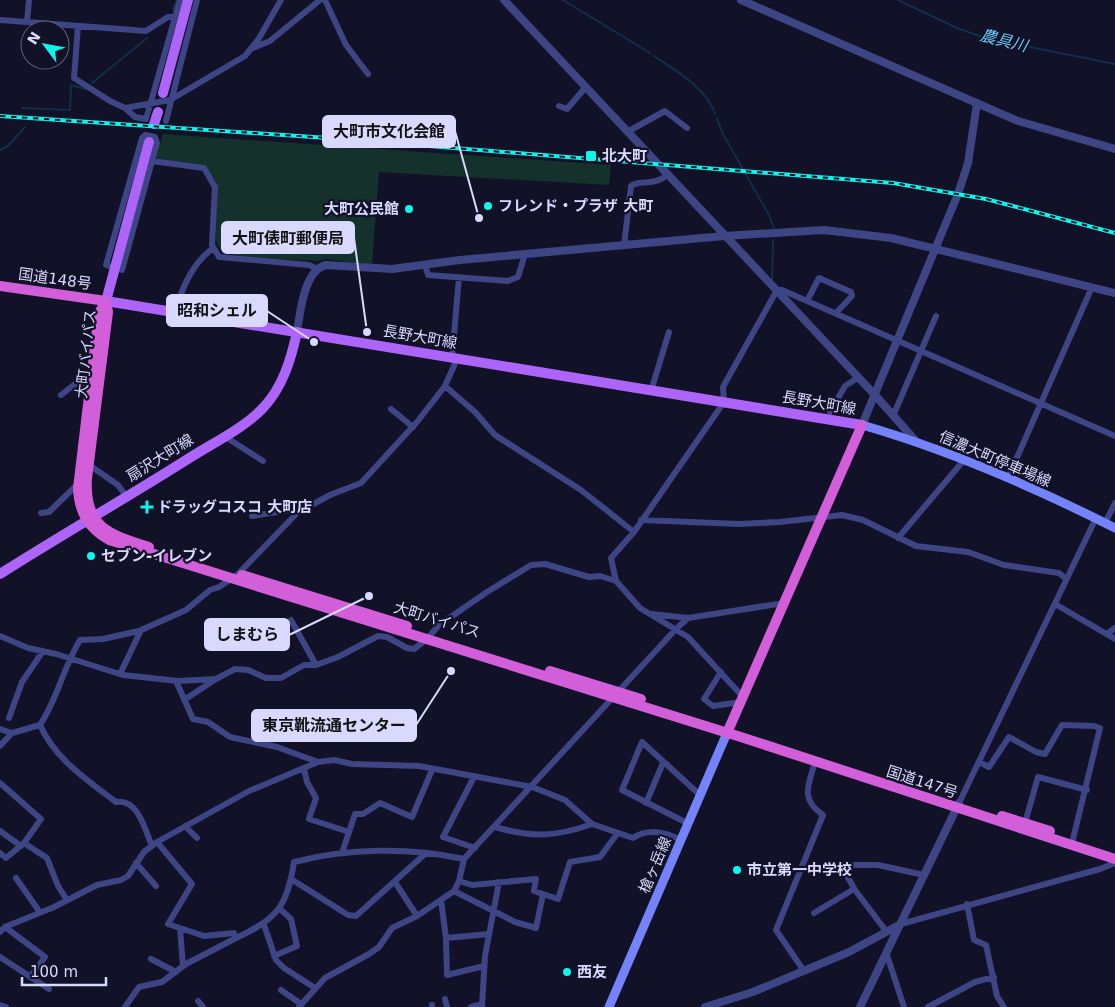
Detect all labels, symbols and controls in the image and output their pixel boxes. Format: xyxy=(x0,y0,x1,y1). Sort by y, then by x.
north arrow xyxy=(20,20,70,70)
water label: 農具川 xyxy=(978,25,1031,56)
text: N xyxy=(24,29,44,47)
callout: 大町市文化会館 xyxy=(323,116,455,147)
text: 大町市文化会館 xyxy=(333,122,445,141)
place label: 北大町 xyxy=(602,147,647,165)
marker: 北大町 xyxy=(584,149,598,163)
place label: フレンド・プラザ 大町 xyxy=(498,197,653,215)
place label: 大町公民館 xyxy=(324,200,399,218)
marker: フレンド・プラザ 大町 xyxy=(482,200,494,212)
marker: 大町公民館 xyxy=(403,203,415,215)
callout: 大町俵町郵便局 xyxy=(222,222,354,253)
text: 大町俵町郵便局 xyxy=(232,229,344,248)
street label: 国道148号 xyxy=(17,265,93,293)
callout: 昭和シェル xyxy=(167,295,267,326)
text: 昭和シェル xyxy=(177,301,257,320)
street label: 大町バイパス xyxy=(72,308,100,400)
street label: 長野大町線 xyxy=(381,322,459,352)
street label: 長野大町線 xyxy=(780,388,858,418)
street label: 信濃大町停車場線 xyxy=(936,427,1054,491)
street label: 扇沢大町線 xyxy=(123,430,197,486)
place label: ドラッグコスコ 大町店 xyxy=(157,498,312,516)
marker: ドラッグコスコ 大町店 xyxy=(141,501,153,513)
place label: セブン-イレブン xyxy=(101,547,212,565)
marker: セブン-イレブン xyxy=(85,550,97,562)
street label: 大町バイパス xyxy=(391,598,483,642)
callout: しまむら xyxy=(205,619,289,650)
text: しまむら xyxy=(215,625,279,644)
callout: 東京靴流通センター xyxy=(252,710,416,741)
text: 東京靴流通センター xyxy=(262,716,406,735)
street label: 国道147号 xyxy=(884,762,960,802)
street label: 槍ヶ岳線 xyxy=(635,834,675,896)
place label: 市立第一中学校 xyxy=(747,861,852,879)
marker: 市立第一中学校 xyxy=(731,864,743,876)
scale bar xyxy=(22,954,106,986)
text: 100 m xyxy=(30,963,78,981)
place label: 西友 xyxy=(577,963,607,981)
marker: 西友 xyxy=(561,966,573,978)

